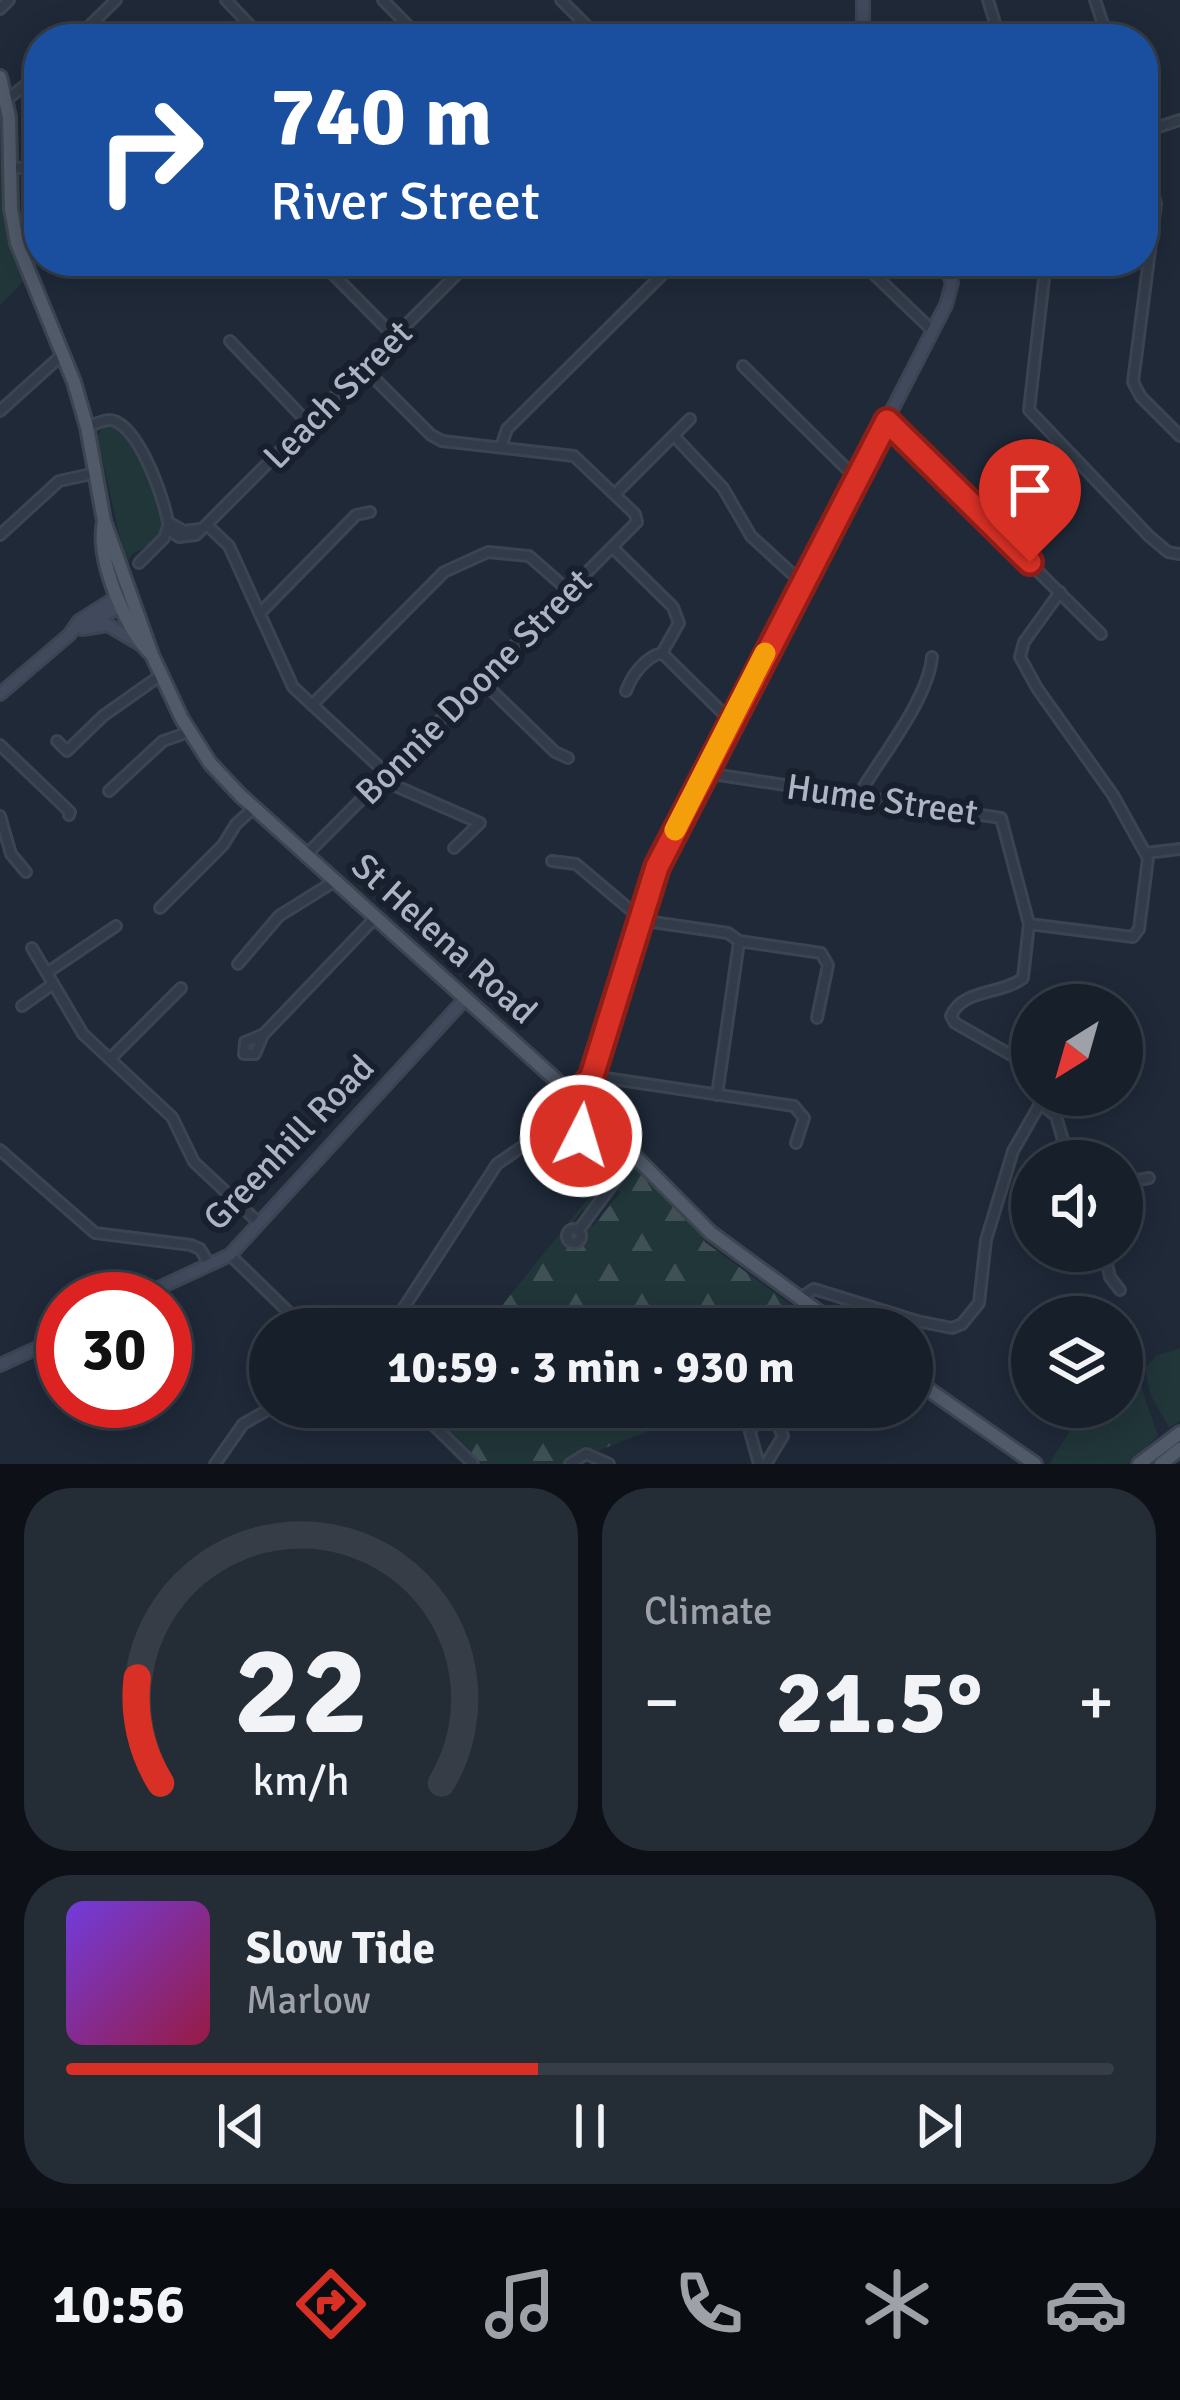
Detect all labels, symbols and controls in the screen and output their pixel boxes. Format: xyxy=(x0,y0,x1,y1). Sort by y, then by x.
text: 740 m xyxy=(270,65,492,169)
icon: right xyxy=(72,72,228,228)
text: River Street xyxy=(270,168,540,235)
street label: Leach Street xyxy=(254,311,422,479)
pin xyxy=(979,439,1081,562)
icon: arrive xyxy=(997,457,1063,523)
street label: Bonnie Doone Street xyxy=(347,560,601,814)
street label: Hume Street xyxy=(784,764,980,836)
street label: St Helena Road xyxy=(342,844,546,1034)
north arrow xyxy=(1011,984,1143,1116)
map controls xyxy=(1011,984,1143,1428)
street label: Greenhill Road xyxy=(194,1046,384,1240)
position arrow xyxy=(518,1073,644,1199)
button: sound xyxy=(1011,1140,1143,1272)
speed limit sign: 30 xyxy=(36,1272,192,1428)
button: layers xyxy=(1011,1296,1143,1428)
text: 10:59 · 3 min · 930 m xyxy=(387,1340,795,1395)
text: Climate xyxy=(644,1587,773,1635)
text: 22 xyxy=(234,1615,368,1768)
text: 21.5° xyxy=(775,1647,983,1758)
text: − xyxy=(644,1662,680,1743)
text: + xyxy=(1078,1662,1114,1743)
text: km/h xyxy=(252,1754,350,1807)
text: Slow Tide xyxy=(246,1921,435,1976)
text: Marlow xyxy=(246,1976,371,2024)
icon: previous xyxy=(208,2093,274,2159)
icon: pause xyxy=(557,2093,623,2159)
icon: next xyxy=(906,2093,972,2159)
icon: directions xyxy=(289,2262,373,2346)
icon: music xyxy=(478,2262,562,2346)
icon: phone xyxy=(667,2262,751,2346)
icon: climate xyxy=(855,2262,939,2346)
icon: car xyxy=(1044,2262,1128,2346)
text: 10:56 xyxy=(52,2271,185,2338)

